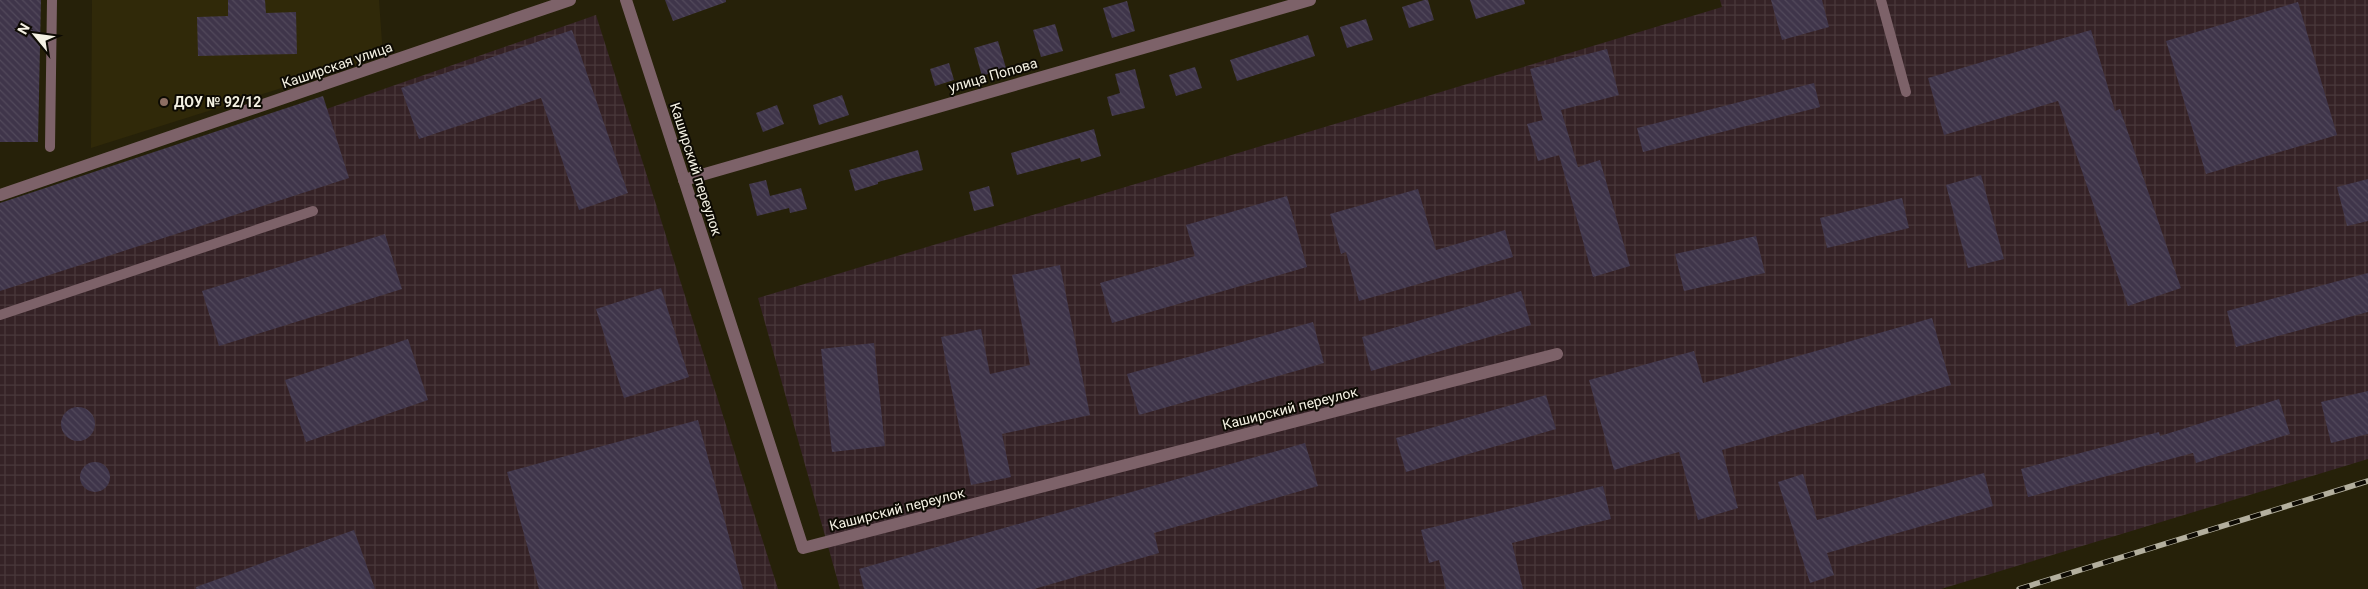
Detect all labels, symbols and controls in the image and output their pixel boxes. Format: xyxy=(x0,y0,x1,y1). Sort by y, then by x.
north arrow xyxy=(10,10,60,60)
text: N xyxy=(14,20,33,37)
street label: Каширская улица xyxy=(280,39,394,91)
street label: улица Попова xyxy=(947,55,1039,95)
place label: ДОУ № 92/12 xyxy=(174,94,261,110)
marker: ДОУ № 92/12 xyxy=(158,96,170,108)
street label: Каширский переулок xyxy=(667,100,725,238)
street label: Каширский переулок xyxy=(1221,383,1360,433)
street label: Каширский переулок xyxy=(828,484,967,534)

